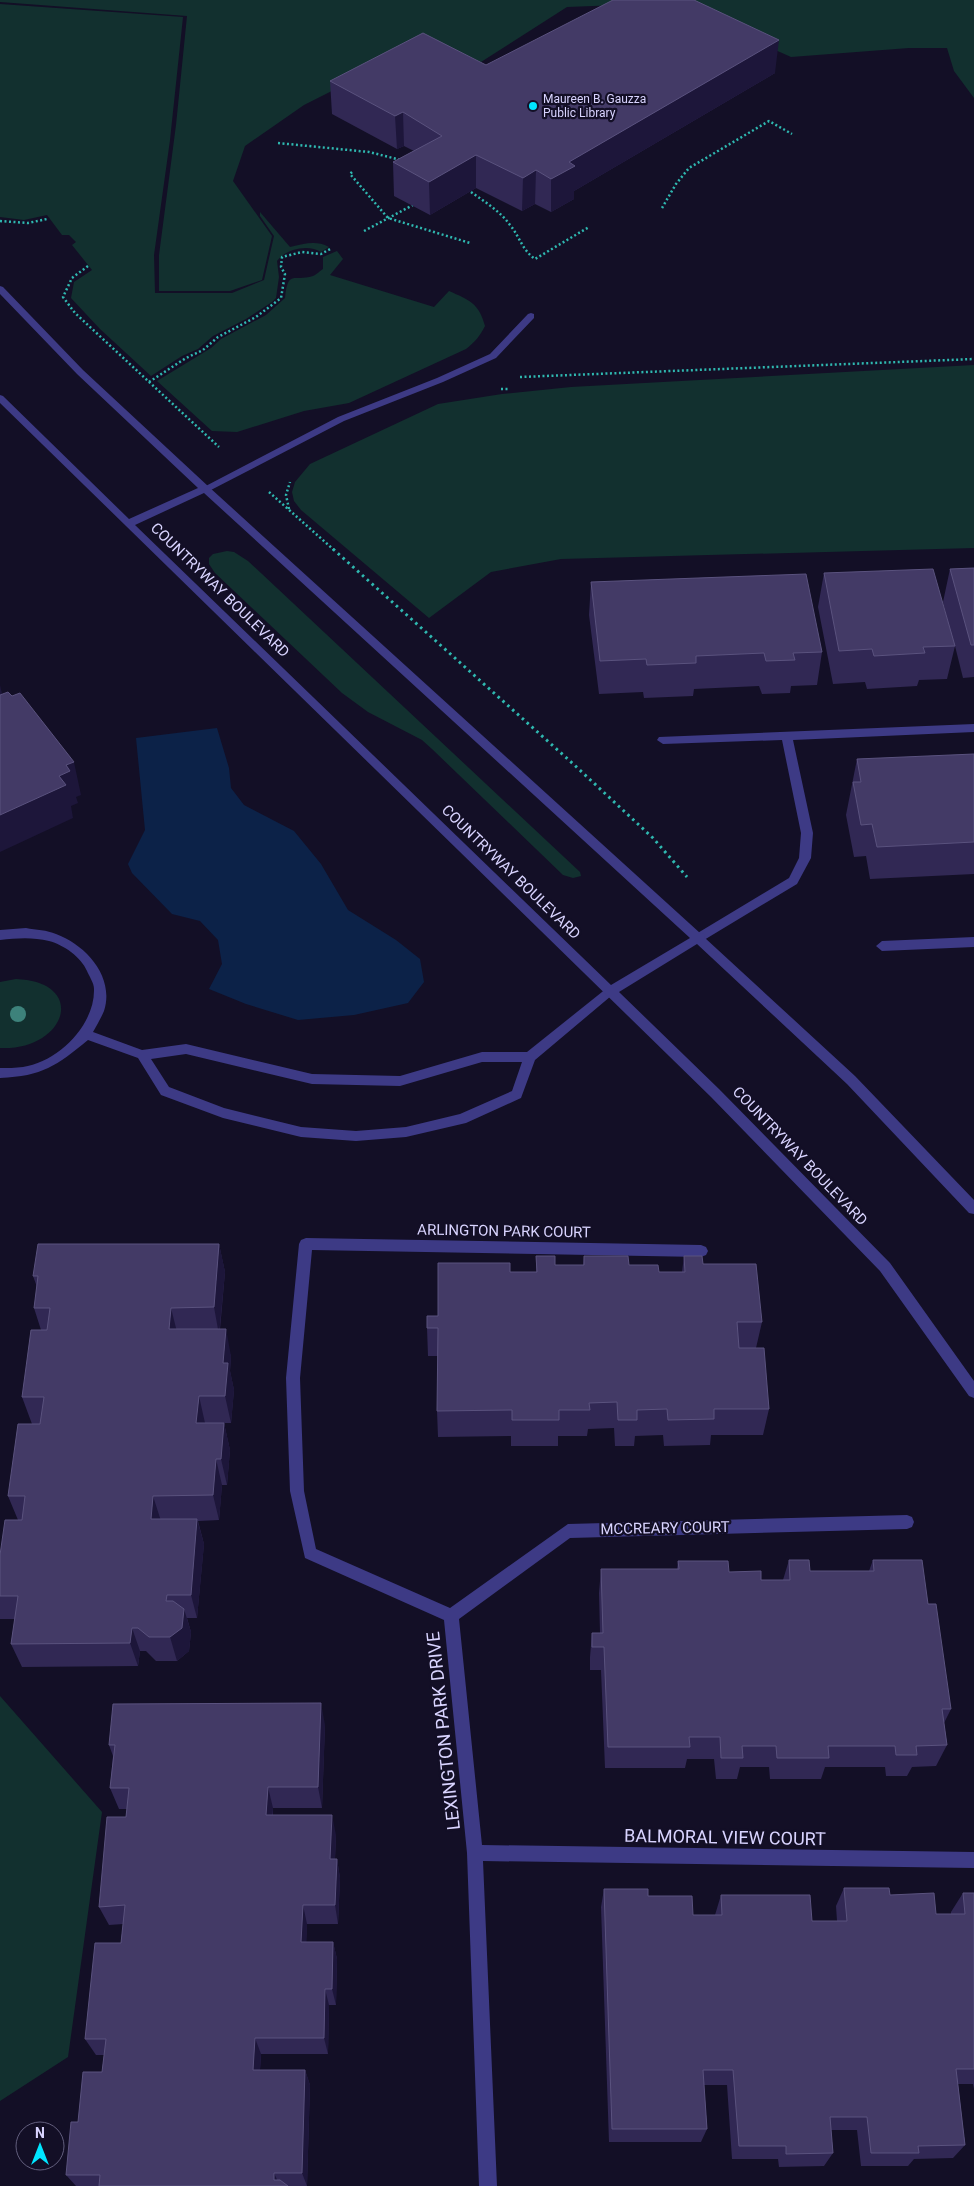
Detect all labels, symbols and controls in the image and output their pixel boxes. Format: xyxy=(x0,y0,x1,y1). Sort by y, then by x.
place label: Maureen B. Gauzza Public Library xyxy=(543,92,646,120)
marker: Maureen B. Gauzza Public Library xyxy=(527,100,539,112)
street label: COUNTRYWAY BOULEVARD xyxy=(147,519,293,661)
street label: COUNTRYWAY BOULEVARD xyxy=(438,801,584,943)
street label: COUNTRYWAY BOULEVARD xyxy=(729,1083,871,1229)
street label: ARLINGTON PARK COURT xyxy=(417,1220,591,1242)
street label: MCCREARY COURT xyxy=(600,1518,730,1538)
street label: LEXINGTON PARK DRIVE xyxy=(422,1631,464,1831)
street label: BALMORAL VIEW COURT xyxy=(624,1825,826,1849)
north arrow xyxy=(15,2121,65,2171)
text: N xyxy=(35,2125,45,2141)

